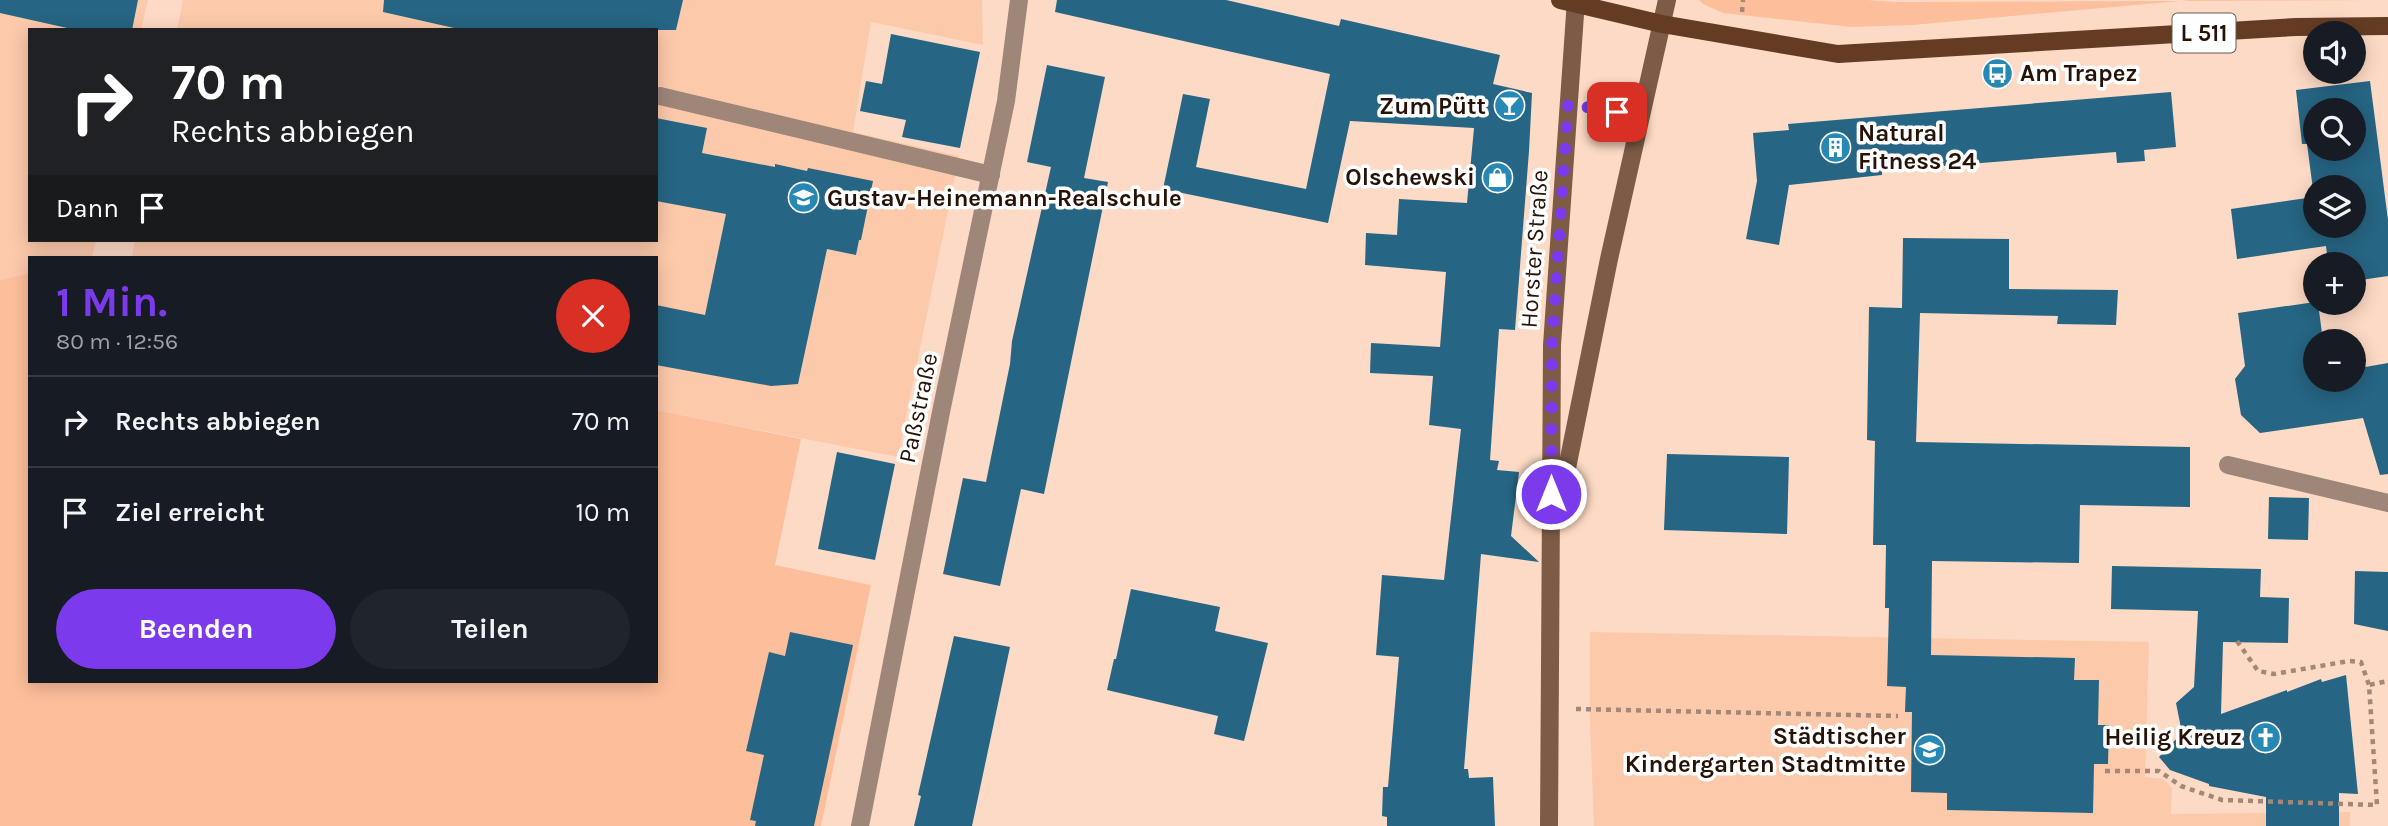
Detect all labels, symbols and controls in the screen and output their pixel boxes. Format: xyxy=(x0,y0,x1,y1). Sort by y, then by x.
road number: L 511 xyxy=(2172,14,2236,52)
map controls xyxy=(2303,21,2366,392)
button: sound xyxy=(2303,21,2366,84)
text: 70 m xyxy=(171,54,285,111)
icon: right xyxy=(56,56,147,147)
bus stop icon: Am Trapez xyxy=(1980,56,2014,90)
place label: Am Trapez xyxy=(2020,59,2137,87)
pin xyxy=(1587,82,1647,142)
bar icon: Zum Pütt xyxy=(1492,89,1526,123)
place label: Zum Pütt xyxy=(1379,92,1486,120)
icon: arrive xyxy=(1598,93,1636,131)
button: search xyxy=(2303,98,2366,161)
text: Rechts abbiegen xyxy=(171,113,415,150)
place label: Natural Fitness 24 xyxy=(1858,119,1976,175)
building icon: Natural Fitness 24 xyxy=(1818,130,1852,164)
shop icon: Olschewski xyxy=(1481,160,1515,194)
place label: Olschewski xyxy=(1345,163,1475,191)
street label: Horster Straße xyxy=(1515,169,1553,329)
button: layers xyxy=(2303,175,2366,238)
school or university icon: Gustav-Heinemann-Realschule xyxy=(787,181,821,215)
place label: Gustav-Heinemann-Realschule xyxy=(827,184,1182,212)
icon: arrive xyxy=(133,189,171,227)
text: Dann xyxy=(56,193,119,224)
button: + xyxy=(2303,252,2366,315)
text: 1 Min. xyxy=(56,277,167,327)
button: close xyxy=(556,279,630,353)
text: 80 m · 12:56 xyxy=(56,328,178,355)
button: − xyxy=(2303,329,2366,392)
street label: Paßstraße xyxy=(893,350,943,466)
icon: right xyxy=(56,403,94,441)
text: Rechts abbiegen xyxy=(115,406,321,437)
text: 70 m xyxy=(572,406,630,437)
position arrow xyxy=(1514,457,1588,531)
icon: arrive xyxy=(56,494,94,532)
text: Ziel erreicht xyxy=(115,497,265,528)
text: 10 m xyxy=(575,497,630,528)
button: Beenden xyxy=(56,589,336,669)
button: Teilen xyxy=(350,589,630,669)
church icon: Heilig Kreuz xyxy=(2248,720,2282,754)
place label: Städtischer Kindergarten Stadtmitte xyxy=(1625,722,1907,778)
place label: Heilig Kreuz xyxy=(2104,723,2242,751)
school or university icon: Städtischer Kindergarten Stadtmitte xyxy=(1912,733,1946,767)

